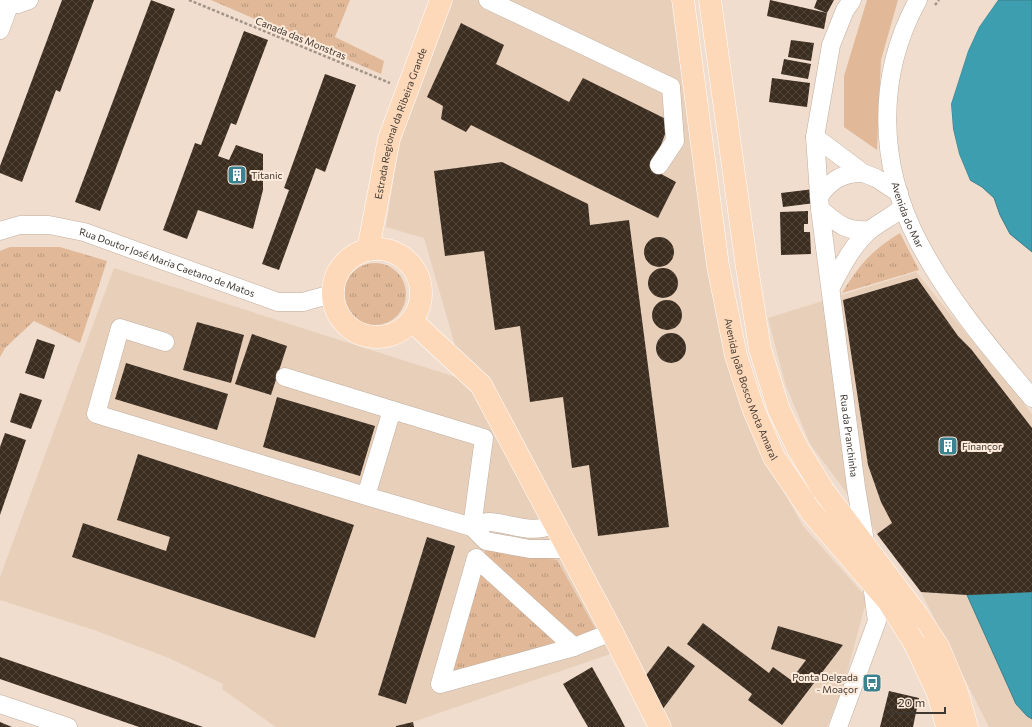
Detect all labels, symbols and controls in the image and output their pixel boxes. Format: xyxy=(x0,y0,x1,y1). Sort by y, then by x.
street label: Canada das Monstras xyxy=(254,14,349,62)
street label: Estrada Regional da Ribeira Grande xyxy=(372,46,429,200)
building icon: Titanic xyxy=(226,164,248,186)
place label: Titanic xyxy=(251,169,283,181)
street label: Avenida do Mar xyxy=(889,180,927,250)
street label: Rua Doutor José Maria Caetano de Matos xyxy=(78,225,257,299)
street label: Avenida João Bosco Mota Amaral xyxy=(723,317,780,462)
street label: Rua da Pranchinha xyxy=(838,393,861,478)
building icon: Finançor xyxy=(937,435,959,457)
place label: Finançor xyxy=(962,440,1002,452)
place label: Ponta Delgada - Moaçor xyxy=(792,671,858,695)
bus stop icon: Ponta Delgada - Moaçor xyxy=(861,672,883,694)
scale bar xyxy=(892,689,945,715)
text: 20 m xyxy=(898,695,925,709)

